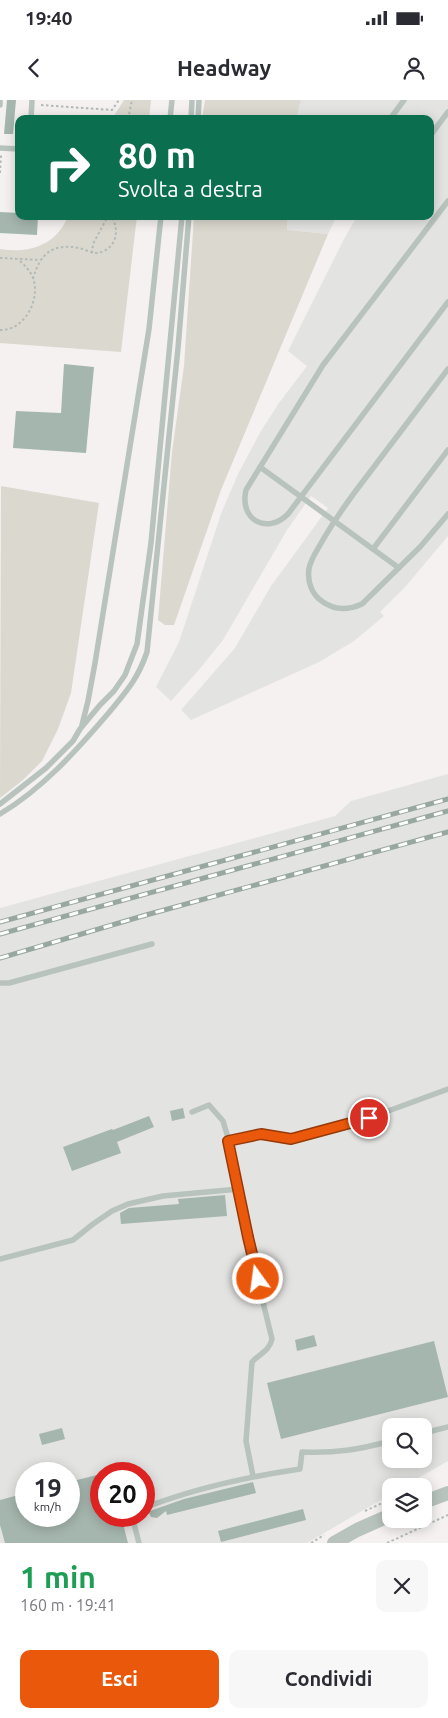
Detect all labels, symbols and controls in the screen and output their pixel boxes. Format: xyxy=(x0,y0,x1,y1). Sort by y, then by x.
text: 19:40 xyxy=(25,7,73,29)
icon: back xyxy=(20,54,48,82)
icon: person xyxy=(400,54,428,82)
text: Headway xyxy=(177,55,271,80)
icon: right xyxy=(35,135,100,200)
text: 80 m xyxy=(118,135,196,175)
text: Svolta a destra xyxy=(118,176,263,201)
pin xyxy=(348,1097,390,1139)
icon: arrive xyxy=(355,1104,383,1132)
position arrow xyxy=(231,1252,283,1304)
map controls xyxy=(382,1418,432,1528)
button: search xyxy=(382,1418,432,1468)
speed limit sign: 20 xyxy=(90,1462,155,1527)
text: 19 xyxy=(33,1474,62,1502)
button: layers xyxy=(382,1478,432,1528)
text: km/h xyxy=(34,1500,61,1513)
text: 1 min xyxy=(20,1560,96,1594)
button: close xyxy=(376,1560,428,1612)
text: 160 m · 19:41 xyxy=(20,1596,116,1614)
button: Esci xyxy=(20,1650,219,1708)
button: Condividi xyxy=(229,1650,428,1708)

